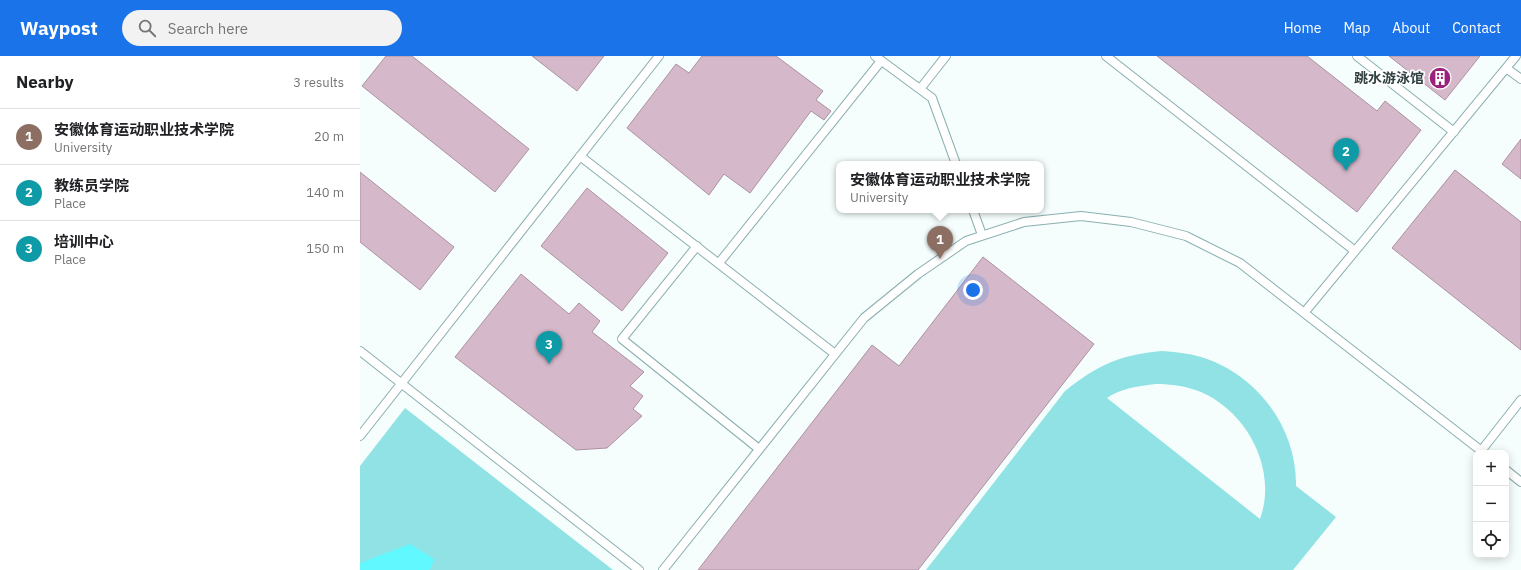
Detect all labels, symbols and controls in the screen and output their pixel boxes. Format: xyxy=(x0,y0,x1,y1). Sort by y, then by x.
search box xyxy=(122,10,402,46)
text: Waypost xyxy=(20,16,98,40)
icon: search xyxy=(136,17,158,39)
text: Search here xyxy=(168,19,248,38)
text: Home xyxy=(1284,19,1321,37)
text: Map xyxy=(1343,19,1370,37)
text: About xyxy=(1392,19,1430,37)
text: Contact xyxy=(1452,19,1501,37)
building icon: 跳水游泳馆 xyxy=(1427,65,1453,91)
place label: 跳水游泳馆 xyxy=(1354,69,1424,87)
text: Nearby xyxy=(16,71,74,93)
text: 3 results xyxy=(293,74,344,91)
text: 安徽体育运动职业技术学院 xyxy=(54,120,234,139)
text: 1 xyxy=(25,128,33,145)
text: 20 m xyxy=(314,128,344,145)
pin: 2 xyxy=(1333,138,1359,171)
text: University xyxy=(54,139,112,156)
popup xyxy=(836,161,1044,213)
text: 安徽体育运动职业技术学院 xyxy=(850,170,1030,189)
text: 教练员学院 xyxy=(54,176,129,195)
text: 2 xyxy=(25,184,33,201)
text: 140 m xyxy=(306,184,344,201)
text: University xyxy=(850,189,908,206)
text: Place xyxy=(54,195,86,212)
pin: 1 xyxy=(927,226,953,259)
text: 培训中心 xyxy=(54,232,114,251)
text: 3 xyxy=(25,240,33,257)
text: 150 m xyxy=(306,240,344,257)
text: Place xyxy=(54,251,86,268)
your location xyxy=(963,280,983,300)
pin: 3 xyxy=(536,331,562,364)
map controls xyxy=(1473,450,1509,558)
button: + xyxy=(1473,450,1509,486)
button: − xyxy=(1473,486,1509,522)
button: locate xyxy=(1473,522,1509,558)

